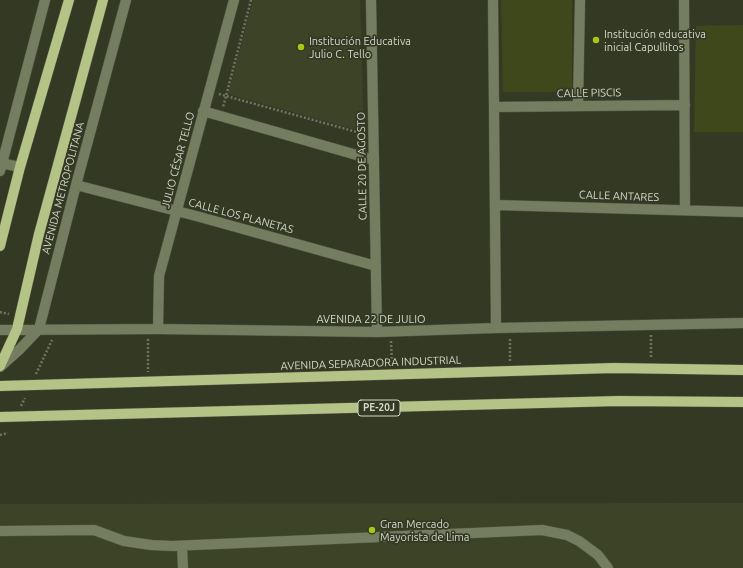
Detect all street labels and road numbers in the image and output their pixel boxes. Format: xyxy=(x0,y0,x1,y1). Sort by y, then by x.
street label: CALLE PISCIS xyxy=(557,86,621,100)
street label: JULIO CÉSAR TELLO xyxy=(159,110,197,210)
street label: CALLE 20 DE AGOSTO xyxy=(354,112,370,220)
street label: AVENIDA METROPOLITANA xyxy=(39,121,87,255)
street label: CALLE ANTARES xyxy=(579,188,659,204)
street label: CALLE LOS PLANETAS xyxy=(187,196,295,236)
street label: AVENIDA 22 DE JULIO xyxy=(317,312,425,326)
street label: AVENIDA SEPARADORA INDUSTRIAL xyxy=(281,353,461,373)
road number: PE-20J xyxy=(358,400,400,416)

